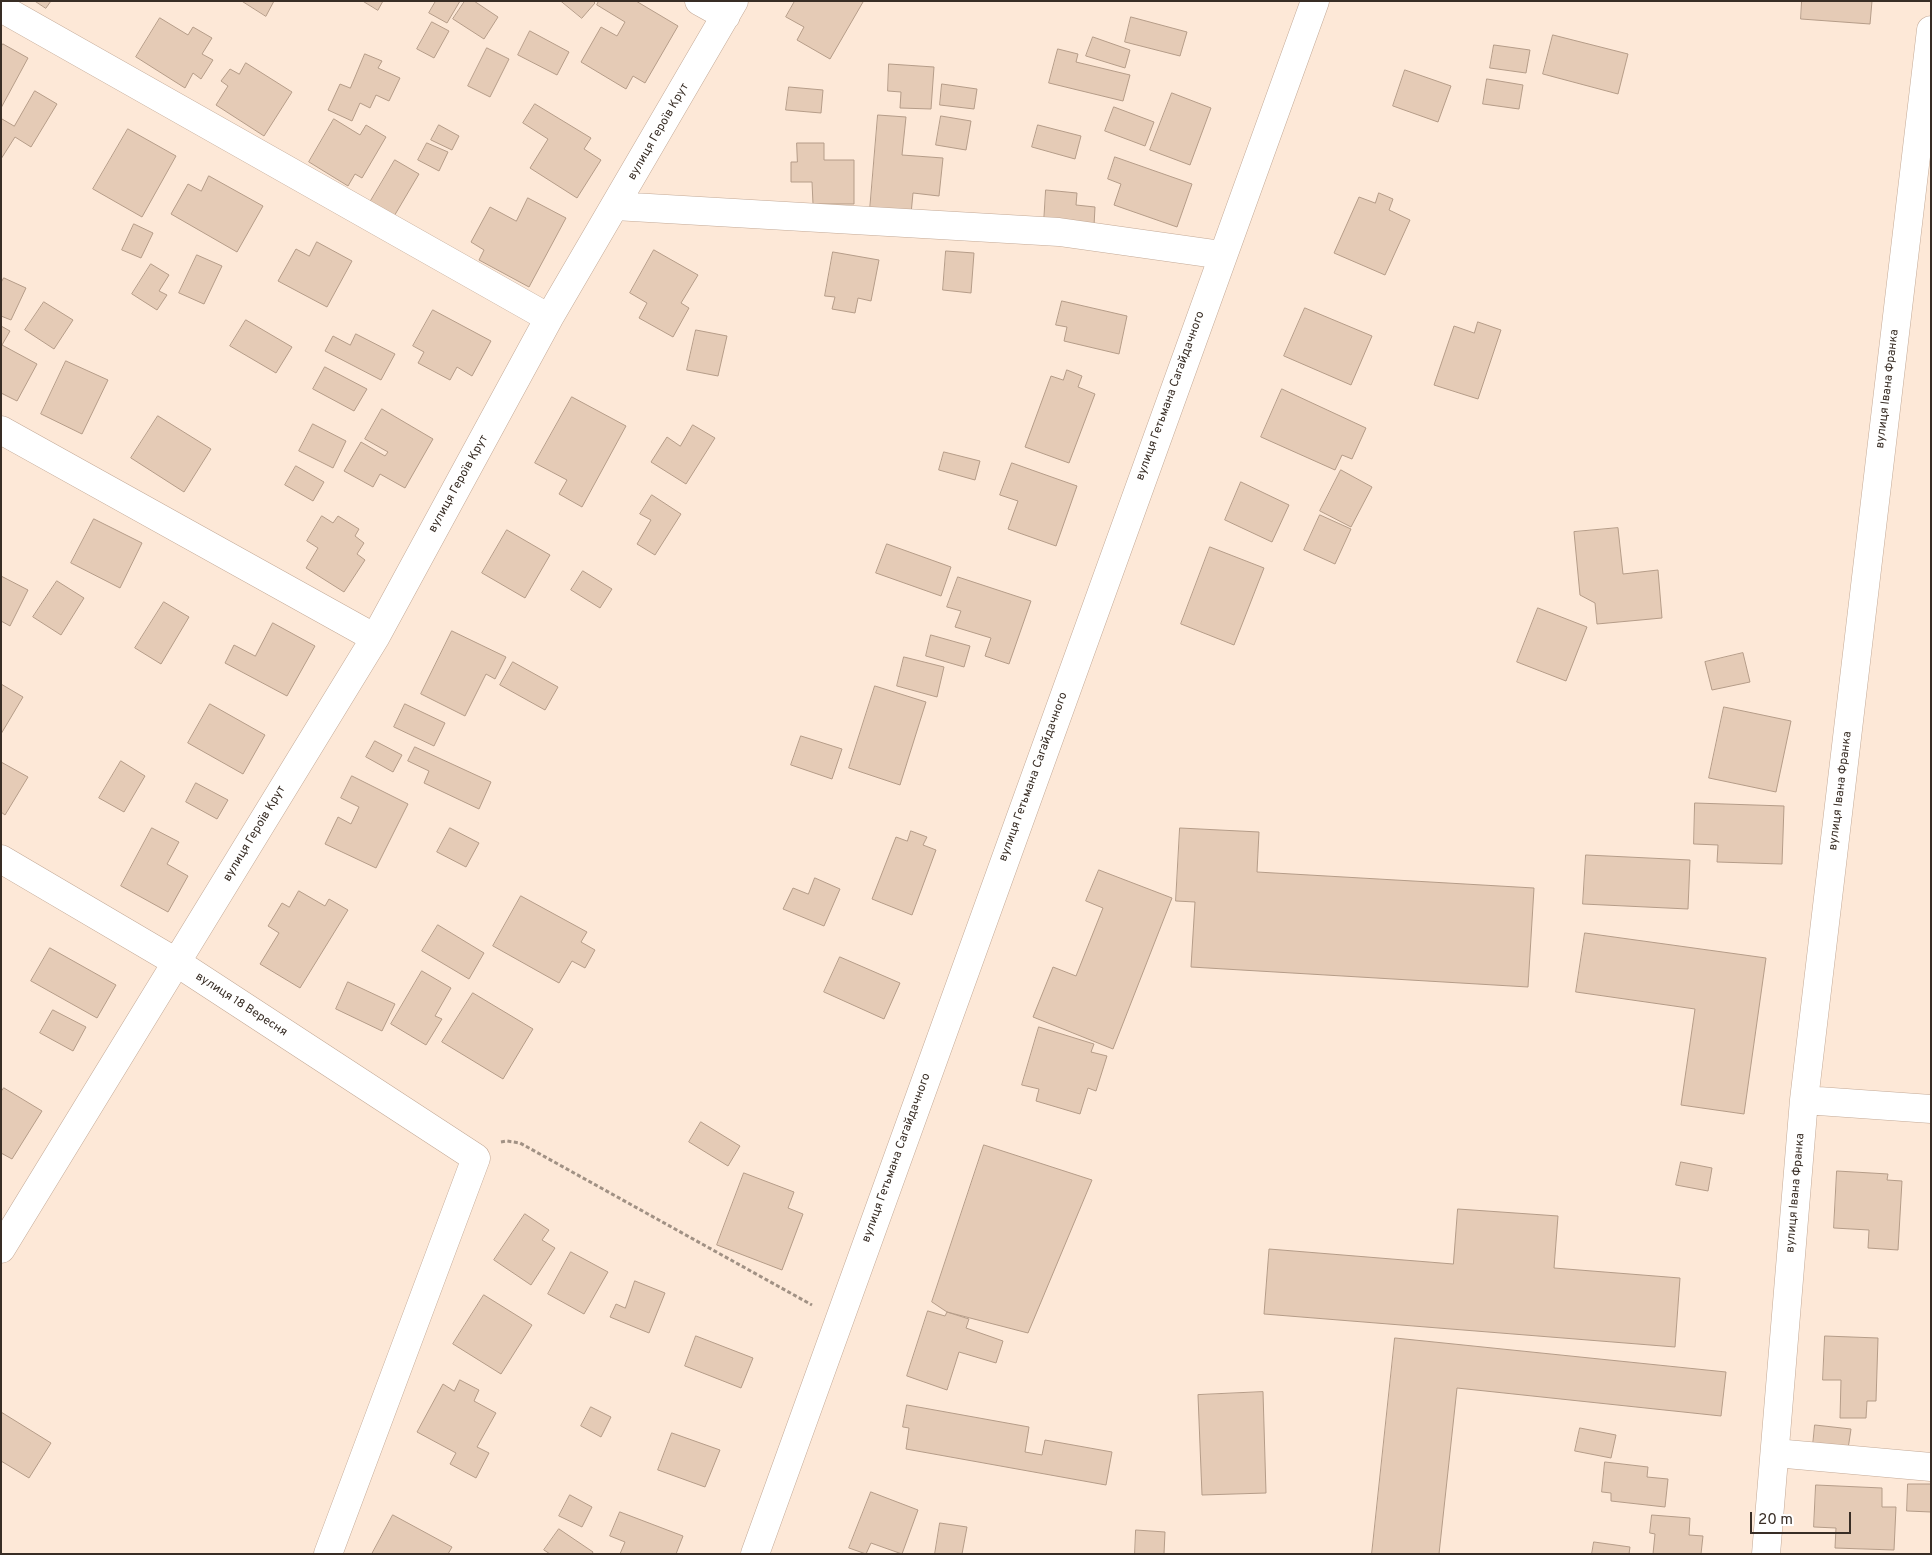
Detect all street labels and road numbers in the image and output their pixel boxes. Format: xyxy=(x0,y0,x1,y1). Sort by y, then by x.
street label: вулиця Героїв Крут xyxy=(625,81,693,183)
street label: вулиця Гетьмана Сагайдачного xyxy=(1134,309,1208,483)
street label: вулиця Івана Франка xyxy=(1874,329,1902,449)
street label: вулиця Героїв Крут xyxy=(426,433,492,535)
street label: вулиця Гетьмана Сагайдачного xyxy=(997,690,1071,864)
street label: вулиця Івана Франка xyxy=(1827,731,1855,851)
street label: вулиця Героїв Крут xyxy=(221,783,289,885)
street label: вулиця 18 Вересня xyxy=(192,970,290,1040)
street label: вулиця Гетьмана Сагайдачного xyxy=(860,1071,934,1245)
street label: вулиця Івана Франка xyxy=(1784,1133,1808,1253)

